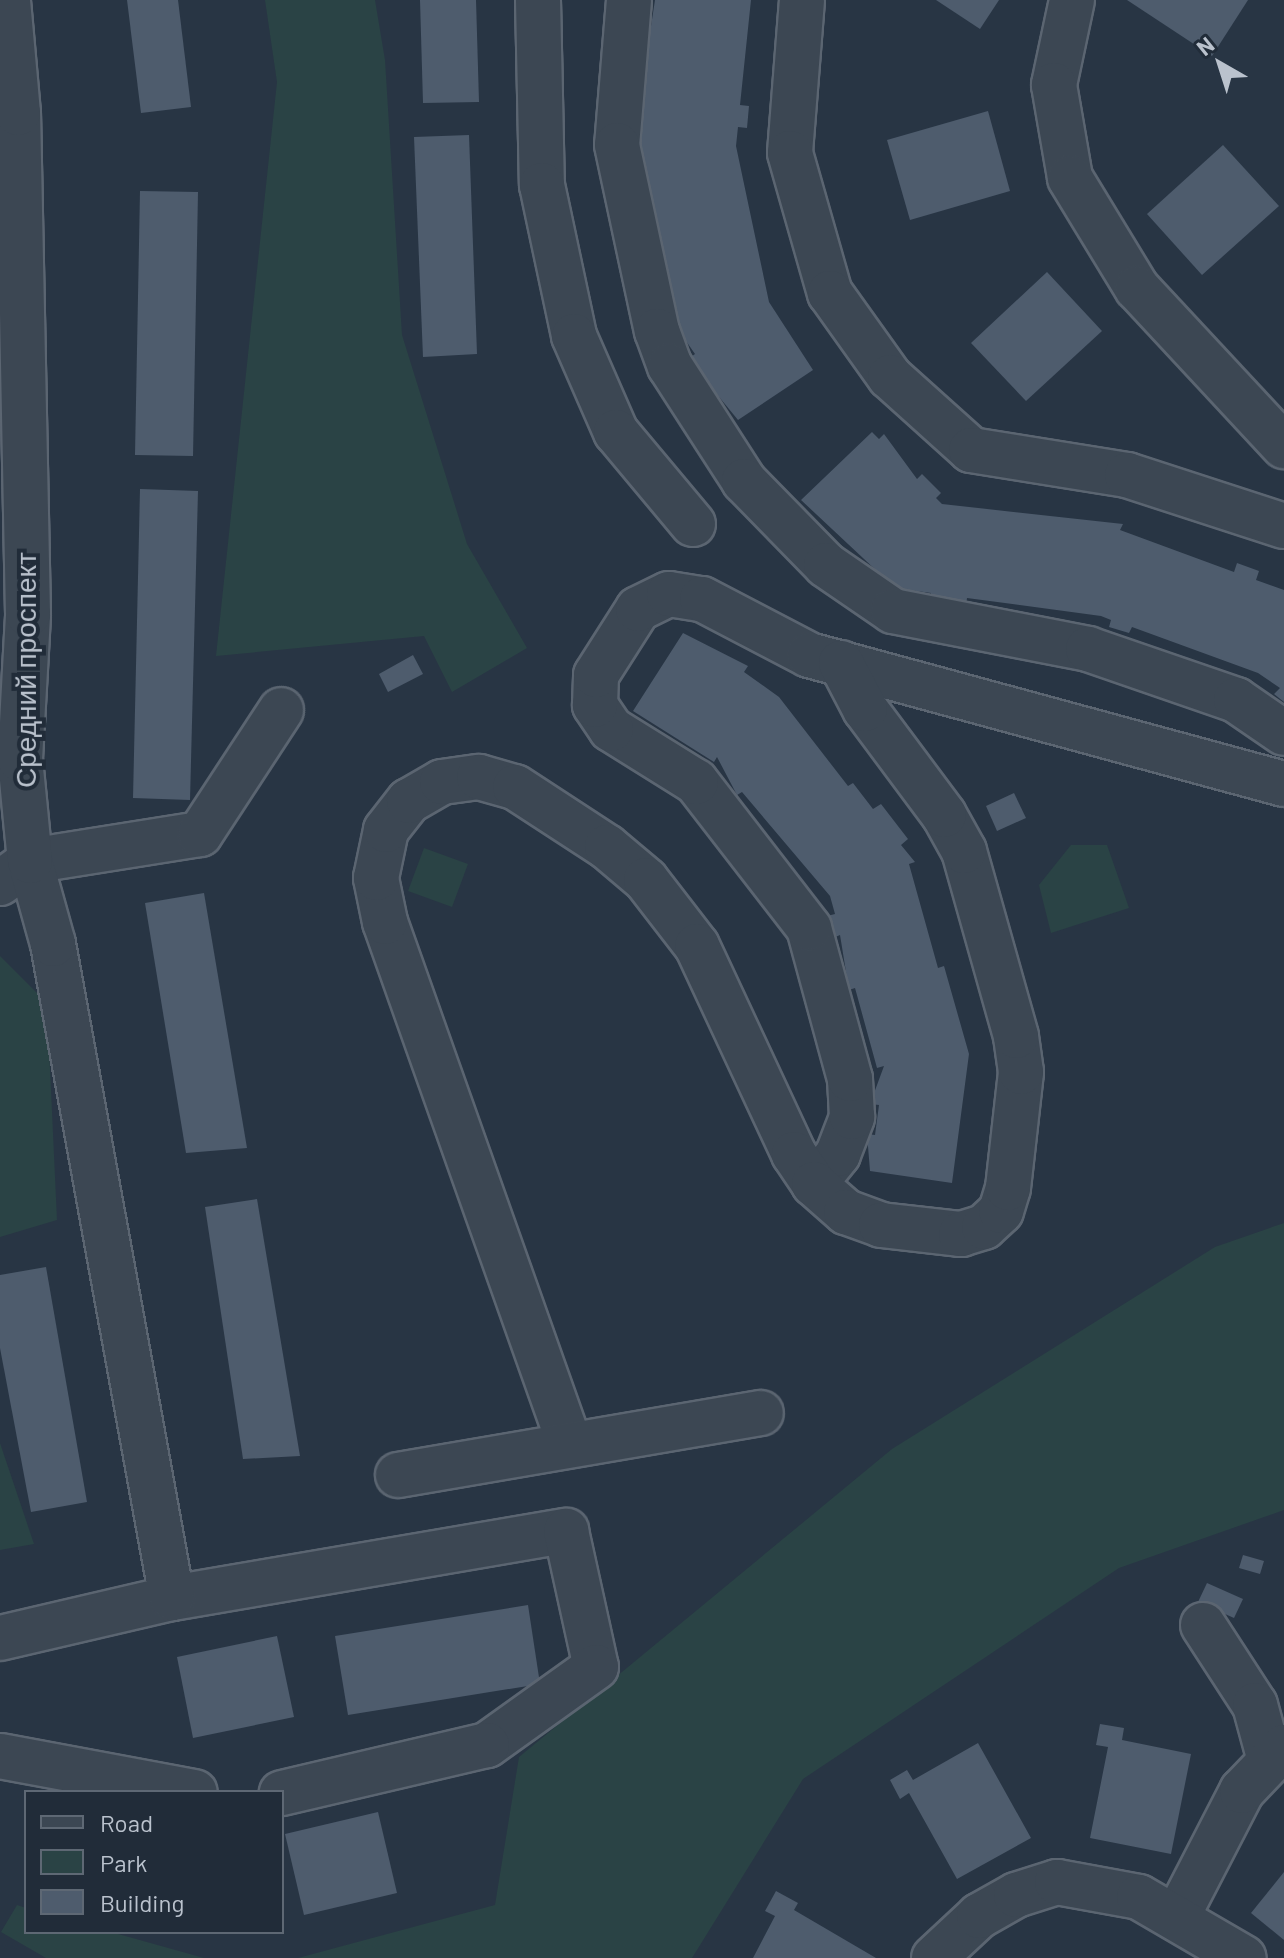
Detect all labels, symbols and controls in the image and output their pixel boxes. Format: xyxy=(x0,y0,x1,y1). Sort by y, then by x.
north arrow xyxy=(1180,24,1260,104)
text: N xyxy=(1191,31,1219,60)
street label: Средний проспект xyxy=(8,552,42,788)
legend xyxy=(24,1790,284,1934)
text: Road xyxy=(100,1808,153,1837)
text: Park xyxy=(100,1848,147,1877)
text: Building xyxy=(100,1888,184,1917)

